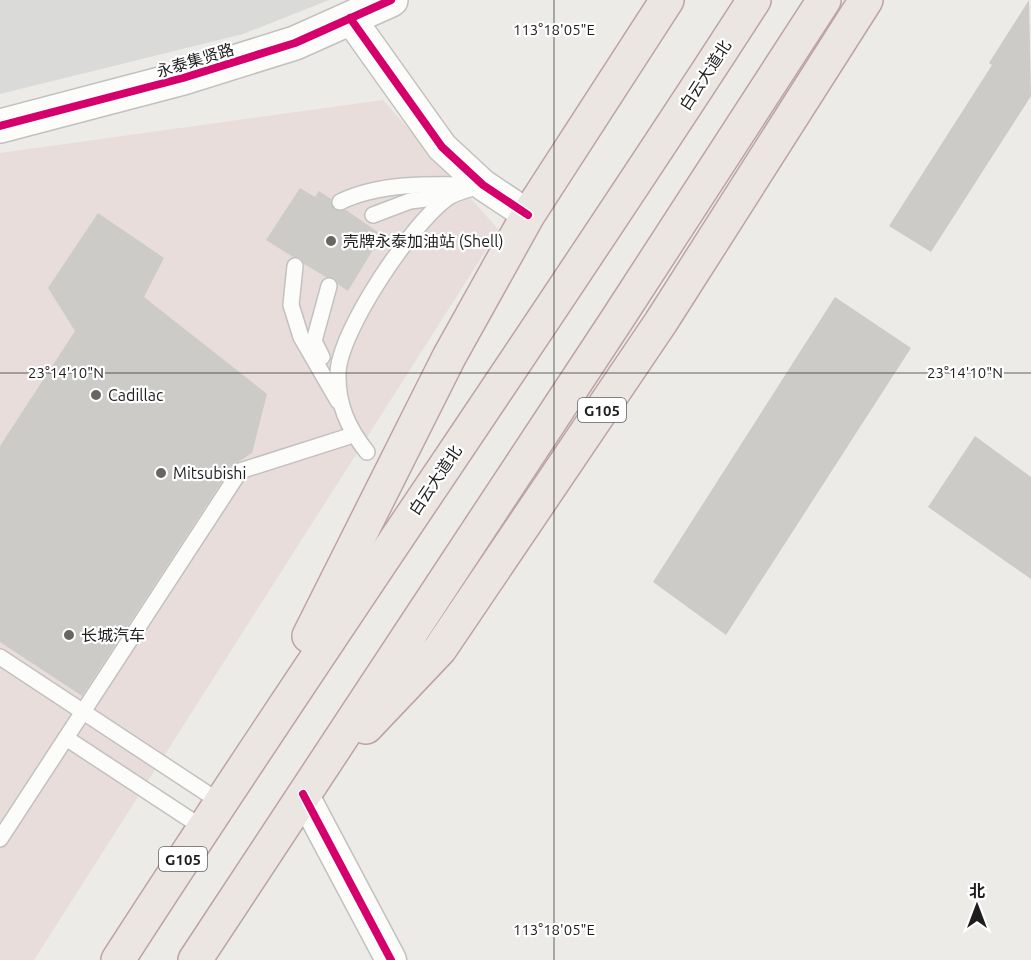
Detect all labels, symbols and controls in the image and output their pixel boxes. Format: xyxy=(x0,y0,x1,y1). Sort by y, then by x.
text: 113°18'05"E xyxy=(513,21,595,38)
street label: 白云大道北 xyxy=(676,37,734,113)
street label: 永泰集贤路 xyxy=(154,40,236,80)
place label: 壳牌永泰加油站 (Shell) xyxy=(343,232,503,251)
marker: 壳牌永泰加油站 (Shell) xyxy=(324,234,338,248)
text: 23°14'10"N xyxy=(28,364,104,381)
text: 23°14'10"N xyxy=(927,364,1003,381)
place label: Cadillac xyxy=(108,386,164,404)
marker: Cadillac xyxy=(89,388,103,402)
road number: G105 xyxy=(578,398,626,422)
street label: 白云大道北 xyxy=(405,442,465,518)
place label: Mitsubishi xyxy=(173,464,246,482)
marker: Mitsubishi xyxy=(154,466,168,480)
place label: 长城汽车 xyxy=(81,626,145,644)
marker: 长城汽车 xyxy=(62,628,76,642)
road number: G105 xyxy=(159,847,207,871)
north arrow xyxy=(947,876,1007,936)
text: 北 xyxy=(969,882,985,900)
text: 113°18'05"E xyxy=(513,921,595,938)

